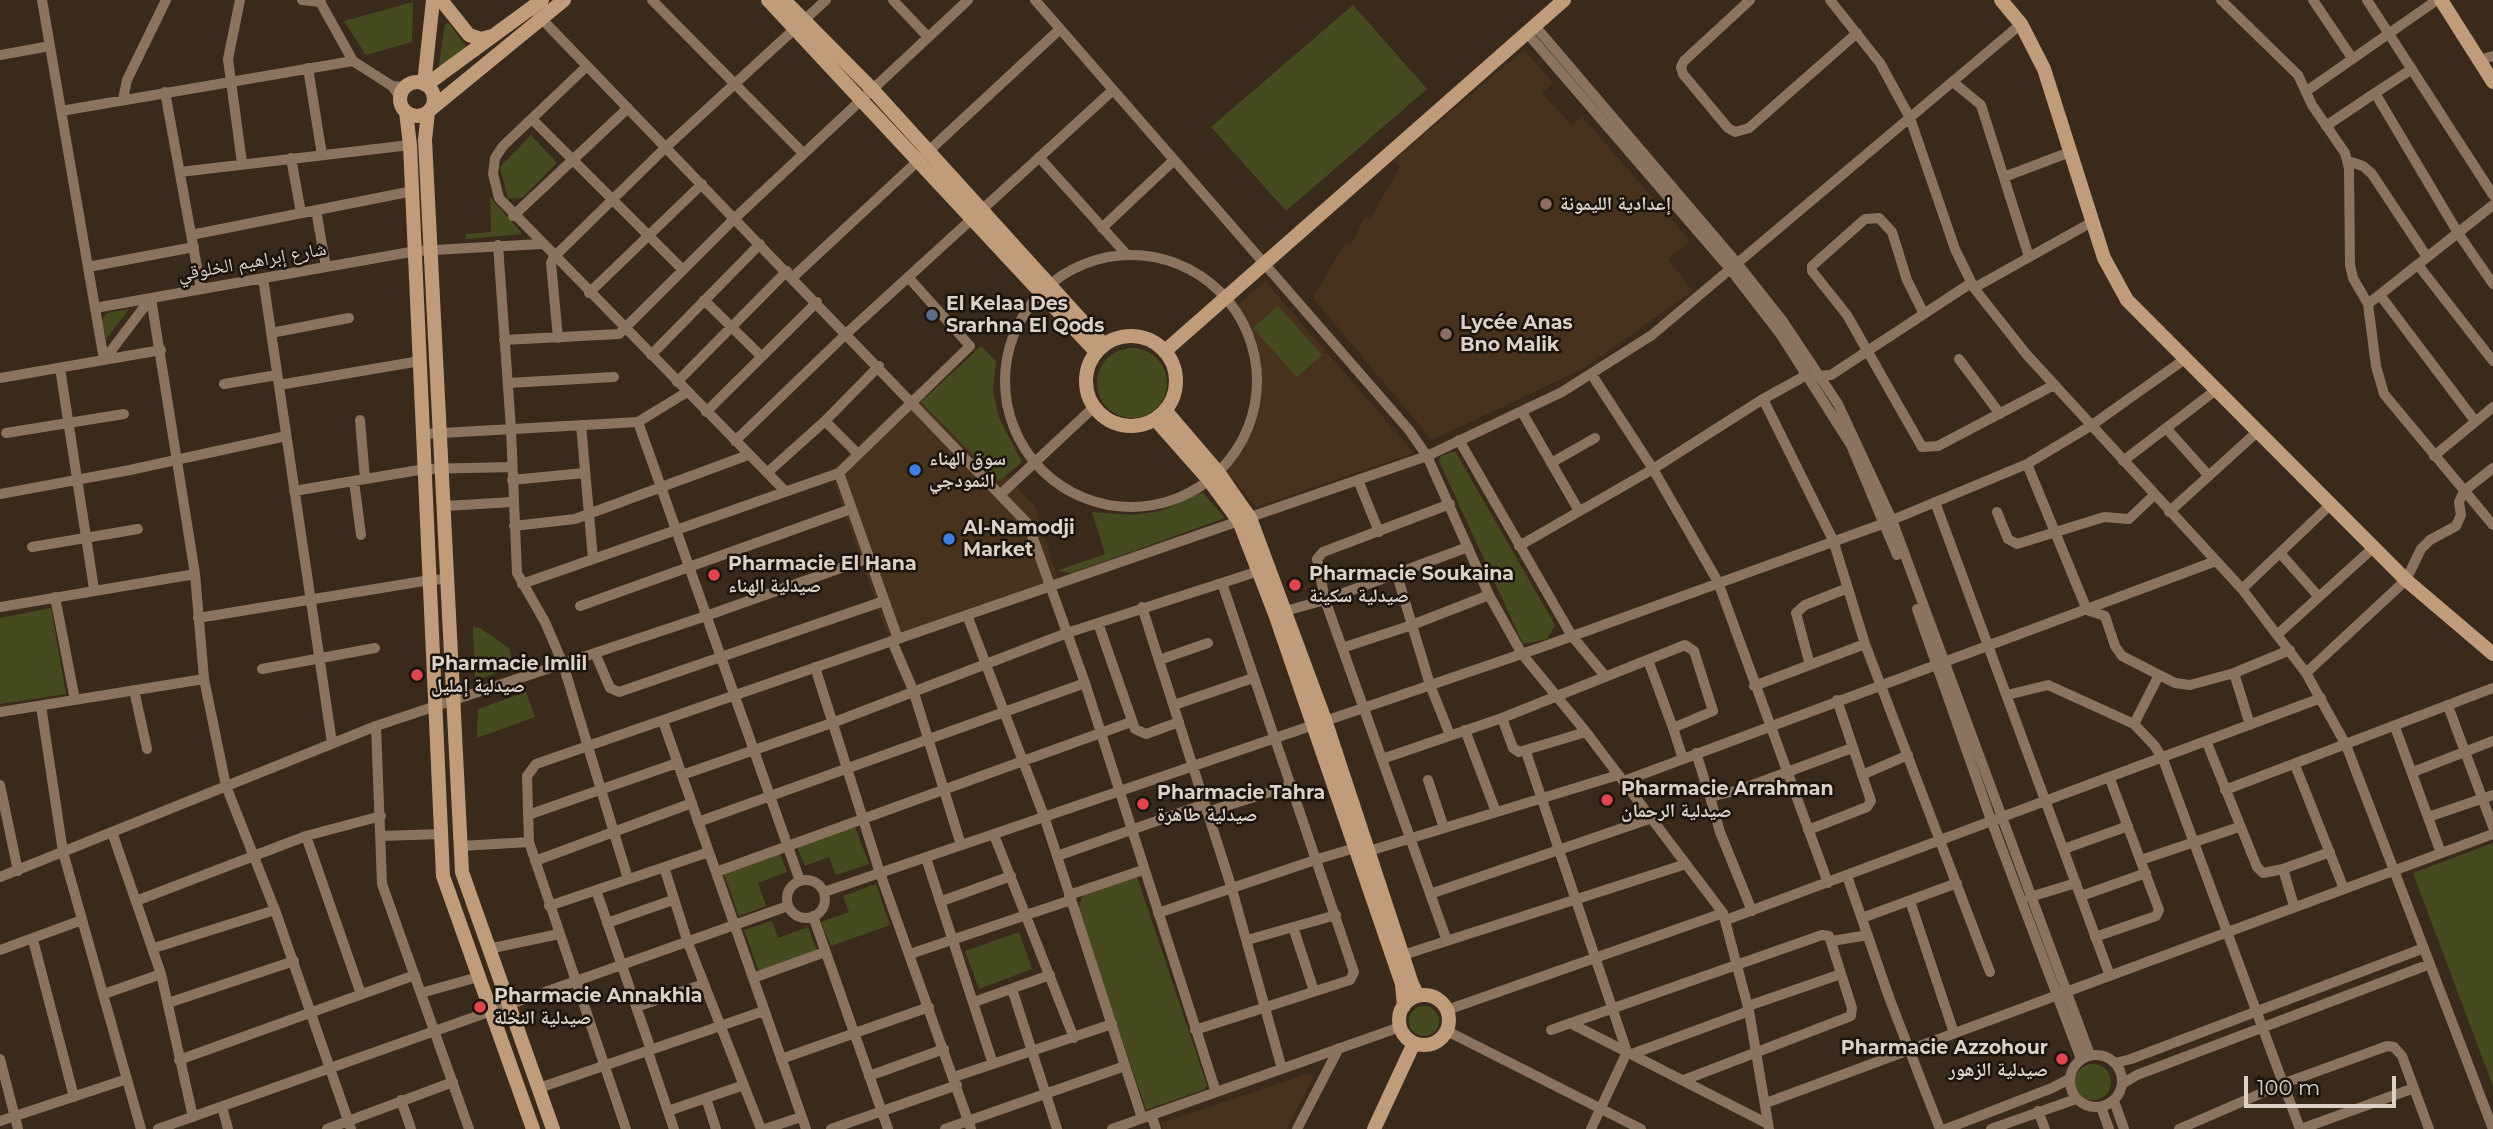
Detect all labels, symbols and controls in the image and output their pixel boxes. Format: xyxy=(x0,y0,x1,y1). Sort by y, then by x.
place label: إعدادية الليمونة xyxy=(1560,193,1671,215)
marker: إعدادية الليمونة xyxy=(1538,196,1554,212)
street label: شارع إبراهيم الخلوقي xyxy=(176,238,328,286)
place label: El Kelaa Des Srarhna El Qods xyxy=(946,293,1104,337)
marker: El Kelaa Des Srarhna El Qods xyxy=(924,307,940,323)
place label: Lycée Anas Bno Malik xyxy=(1460,312,1573,356)
marker: Lycée Anas Bno Malik xyxy=(1438,326,1454,342)
place label: سوق الهناء النمودجي xyxy=(929,448,1006,492)
marker: سوق الهناء النمودجي xyxy=(907,462,923,478)
place label: Al-Namodji Market xyxy=(963,517,1075,561)
marker: Al-Namodji Market xyxy=(941,531,957,547)
place label: Pharmacie El Hana صيدلية الهناء xyxy=(728,553,917,597)
place label: Pharmacie Soukaina صيدلية سكينة xyxy=(1309,563,1514,607)
marker: Pharmacie El Hana صيدلية الهناء xyxy=(706,567,722,583)
marker: Pharmacie Soukaina صيدلية سكينة xyxy=(1287,577,1303,593)
place label: Pharmacie Imlil صيدلية إمليل xyxy=(431,653,587,697)
marker: Pharmacie Imlil صيدلية إمليل xyxy=(409,667,425,683)
place label: Pharmacie Arrahman صيدلية الرحمان xyxy=(1621,778,1834,822)
place label: Pharmacie Tahra صيدلية طاهرة xyxy=(1157,782,1325,826)
marker: Pharmacie Arrahman صيدلية الرحمان xyxy=(1599,792,1615,808)
marker: Pharmacie Tahra صيدلية طاهرة xyxy=(1135,796,1151,812)
place label: Pharmacie Annakhla صيدلية النخلة xyxy=(494,985,702,1029)
marker: Pharmacie Annakhla صيدلية النخلة xyxy=(472,999,488,1015)
place label: Pharmacie Azzohour صيدلية الزهور xyxy=(1841,1037,2048,1081)
marker: Pharmacie Azzohour صيدلية الزهور xyxy=(2054,1051,2070,1067)
scale bar xyxy=(2248,1062,2400,1106)
text: 100 m xyxy=(2257,1075,2320,1100)

